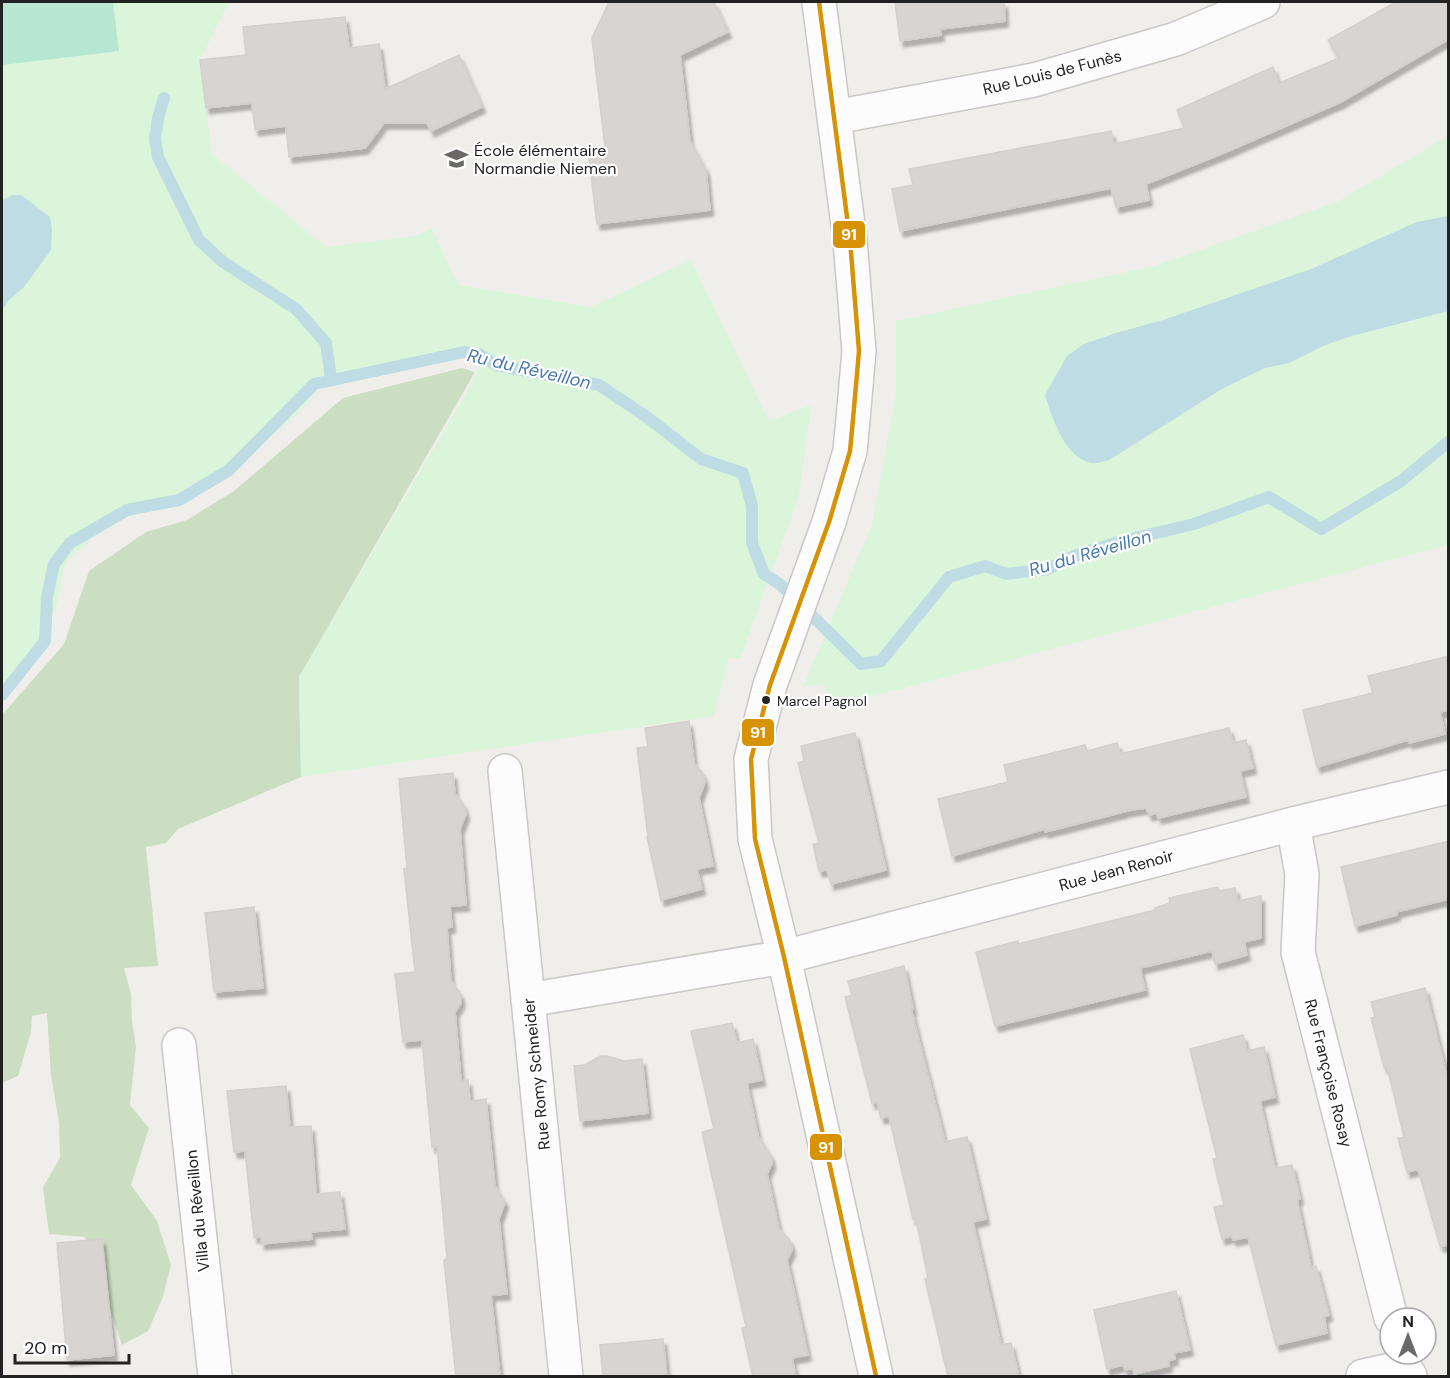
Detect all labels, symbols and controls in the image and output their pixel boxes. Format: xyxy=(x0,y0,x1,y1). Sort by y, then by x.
street label: Rue Louis de Funès xyxy=(981,45,1124,100)
place label: École élémentaire Normandie Niemen xyxy=(474,140,616,179)
school or university icon: École élémentaire Normandie Niemen xyxy=(443,146,469,172)
line badge: 91 xyxy=(832,220,866,249)
text: 91 xyxy=(841,224,857,245)
water label: Ru du Réveillon xyxy=(465,343,593,395)
water label: Ru du Réveillon xyxy=(1026,524,1154,582)
place label: Marcel Pagnol xyxy=(777,692,867,710)
marker: Marcel Pagnol xyxy=(760,694,772,706)
line badge: 91 xyxy=(741,718,775,747)
text: 91 xyxy=(750,722,766,743)
street label: Rue Jean Renoir xyxy=(1057,845,1176,896)
street label: Rue Romy Schneider xyxy=(518,997,555,1151)
street label: Rue Françoise Rosay xyxy=(1300,997,1357,1150)
line badge: 91 xyxy=(809,1133,843,1161)
text: 91 xyxy=(818,1137,834,1158)
street label: Villa du Réveillon xyxy=(181,1149,214,1273)
north arrow xyxy=(1378,1306,1438,1366)
text: N xyxy=(1402,1311,1414,1332)
scale bar xyxy=(15,1327,129,1365)
text: 20 m xyxy=(24,1336,67,1360)

